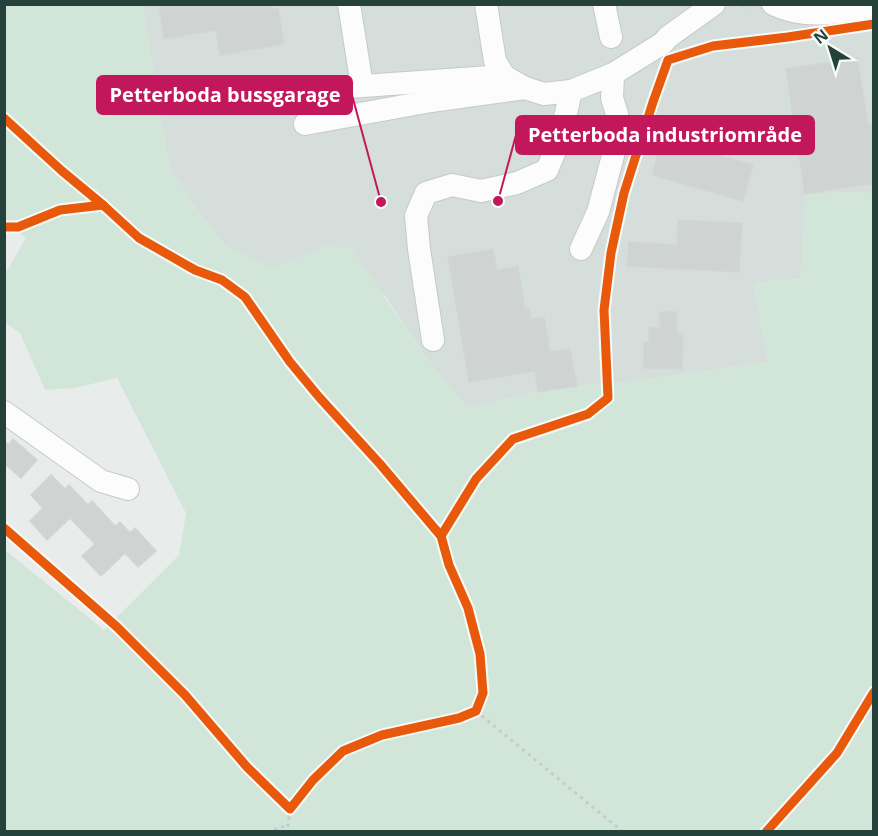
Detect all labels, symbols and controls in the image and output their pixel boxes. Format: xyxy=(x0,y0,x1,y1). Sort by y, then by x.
north arrow xyxy=(800,18,860,78)
text: N xyxy=(809,24,833,49)
callout: Petterboda bussgarage xyxy=(97,76,352,114)
text: Petterboda bussgarage xyxy=(110,81,340,108)
callout: Petterboda industriområde xyxy=(516,116,814,154)
text: Petterboda industriområde xyxy=(528,121,802,148)

